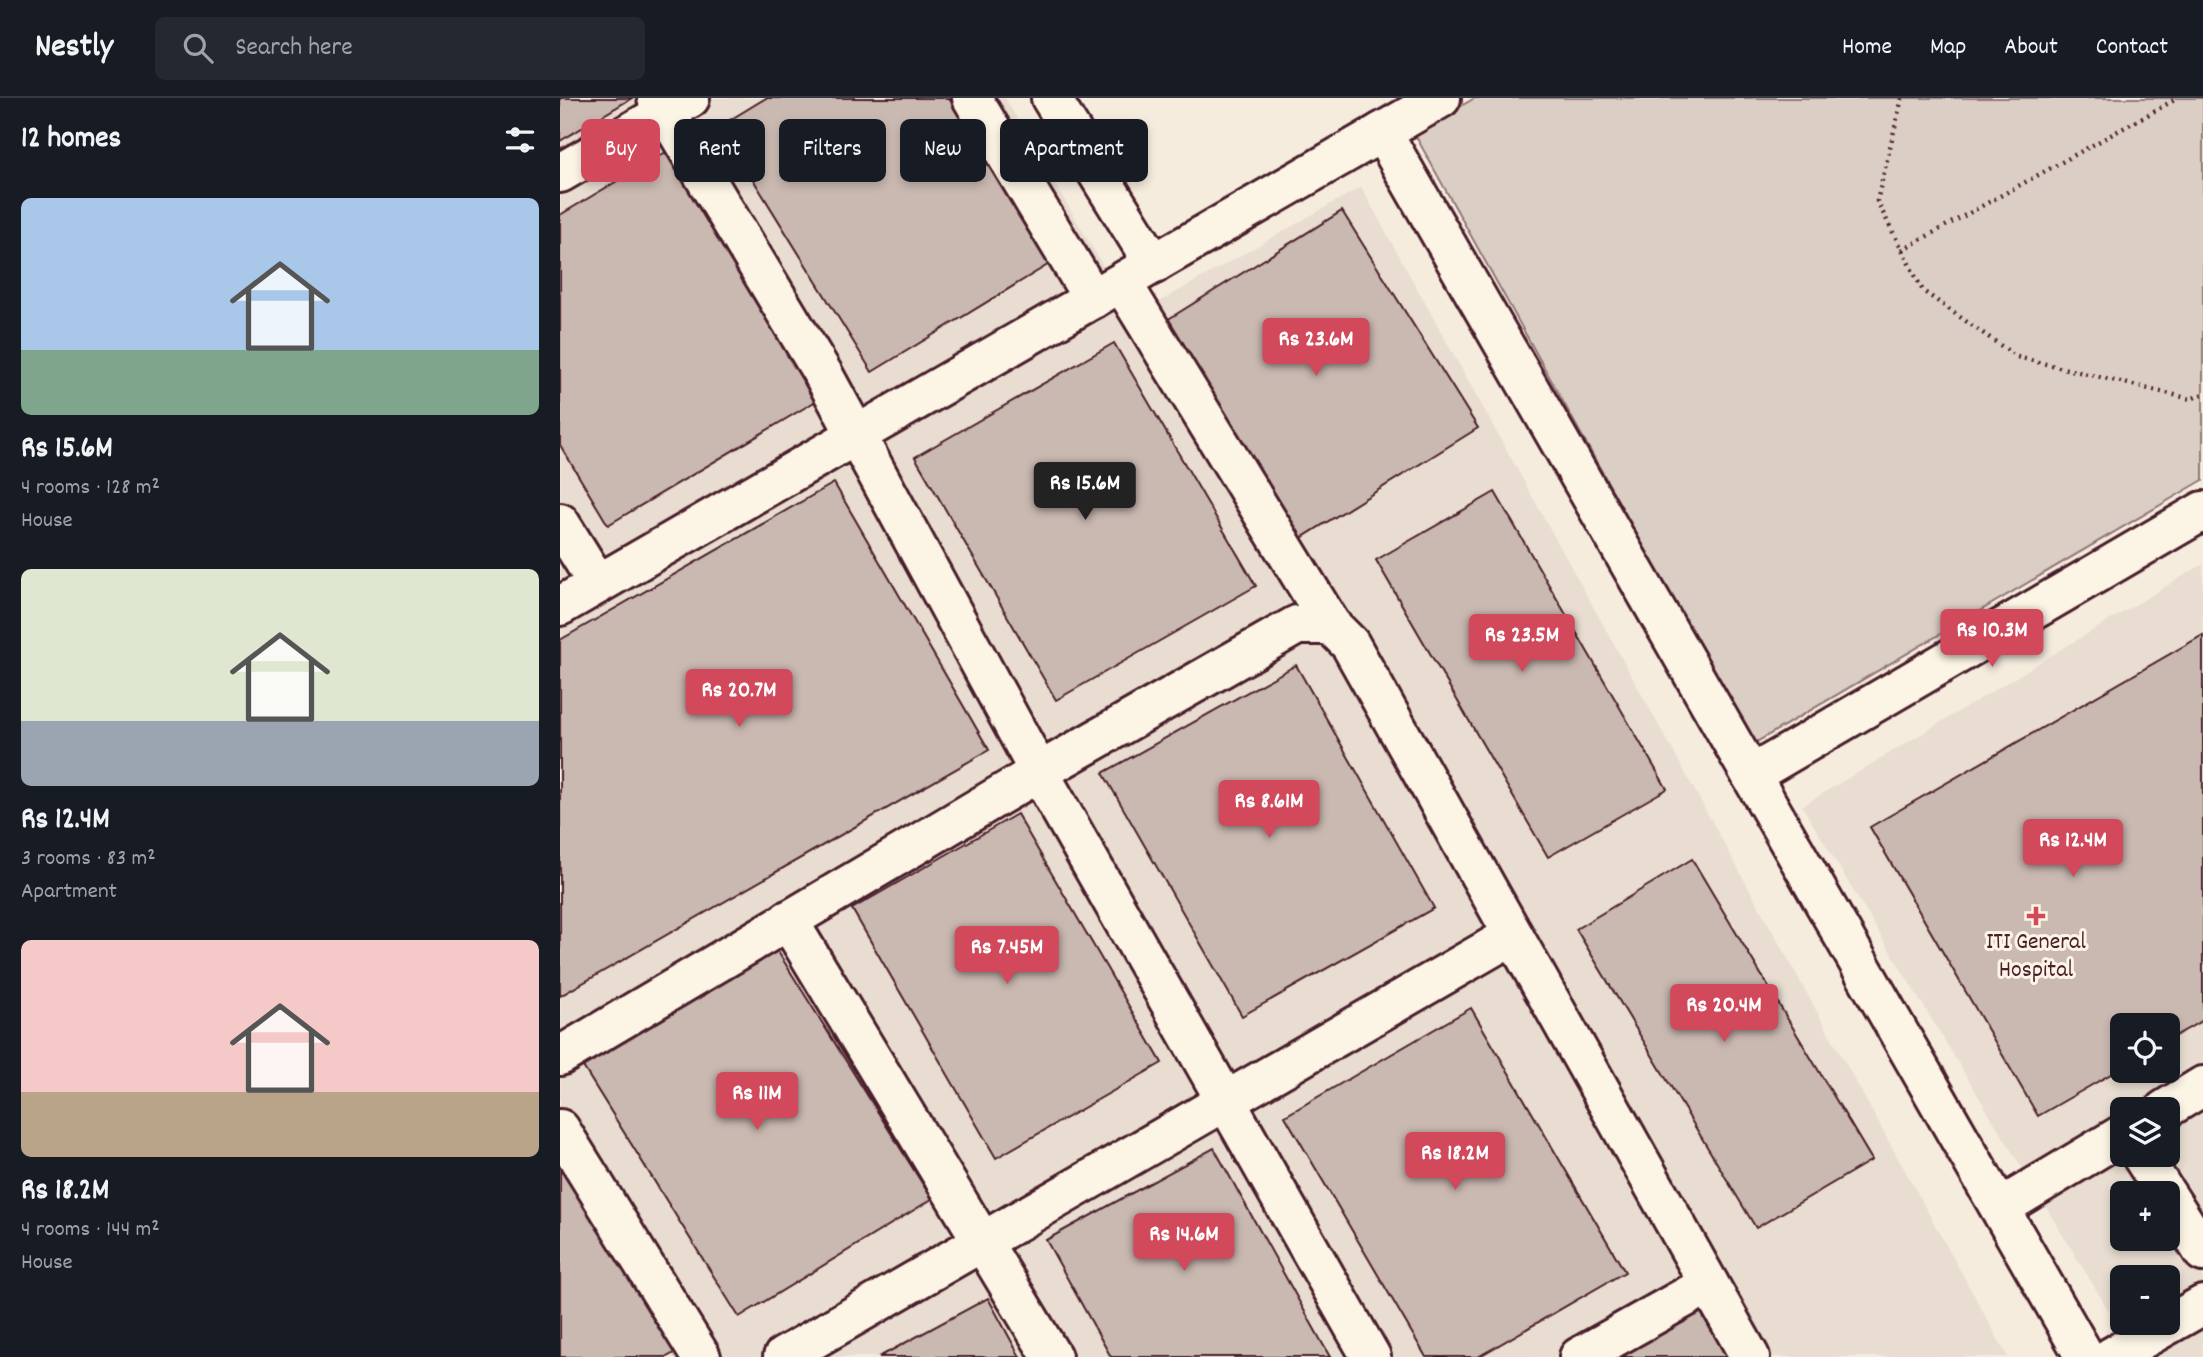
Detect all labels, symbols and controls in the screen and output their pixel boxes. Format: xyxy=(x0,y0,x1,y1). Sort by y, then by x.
search box xyxy=(155,17,645,80)
text: Nestly xyxy=(35,25,113,72)
icon: search xyxy=(179,29,217,67)
text: Search here xyxy=(235,30,353,67)
text: Home xyxy=(1842,31,1892,65)
text: Map xyxy=(1930,31,1966,65)
text: About xyxy=(2004,31,2058,65)
text: Contact xyxy=(2096,31,2168,65)
text: 12 homes xyxy=(21,119,121,162)
chip: Buy xyxy=(581,119,660,182)
chip: Rent xyxy=(674,119,765,182)
chip: Filters xyxy=(779,119,886,182)
chip: New xyxy=(900,119,986,182)
chip: Apartment xyxy=(1000,119,1148,182)
icon: filters xyxy=(501,121,539,159)
icon: home xyxy=(217,243,343,369)
pin: Rs 23.6M xyxy=(1244,318,1388,378)
text: Rs 23.6M xyxy=(1279,324,1353,357)
text: Rs 15.6M xyxy=(21,429,113,472)
pin: Rs 15.6M xyxy=(1013,462,1157,522)
text: Rs 15.6M xyxy=(1050,468,1120,501)
text: 4 rooms · 128 m² xyxy=(21,472,160,505)
text: House xyxy=(21,505,73,538)
pin: Rs 10.3M xyxy=(1920,610,2064,669)
icon: home xyxy=(217,614,343,740)
pin: Rs 23.5M xyxy=(1450,614,1594,674)
text: Rs 10.3M xyxy=(1956,615,2028,648)
text: Rs 23.5M xyxy=(1485,620,1559,653)
pin: Rs 20.7M xyxy=(667,670,811,729)
text: Rs 20.7M xyxy=(702,675,776,708)
pin: Rs 8.61M xyxy=(1197,780,1341,840)
text: Rs 8.61M xyxy=(1235,786,1303,819)
text: Rs 12.4M xyxy=(21,800,110,843)
pin: Rs 12.4M xyxy=(2001,820,2145,879)
text: Rs 12.4M xyxy=(2039,825,2107,858)
text: 3 rooms · 83 m² xyxy=(21,843,156,876)
text: Apartment xyxy=(21,876,117,909)
marker: ITI General Hospital xyxy=(2026,906,2046,926)
pin: Rs 7.45M xyxy=(935,926,1079,986)
place label: ITI General Hospital xyxy=(1986,926,2086,988)
text: Rs 7.45M xyxy=(971,932,1043,965)
pin: Rs 20.4M xyxy=(1652,984,1796,1044)
icon: home xyxy=(217,985,343,1111)
text: Rs 20.4M xyxy=(1686,990,1762,1023)
map controls xyxy=(2110,1013,2180,1335)
button: locate xyxy=(2110,1013,2180,1083)
pin: Rs 11M xyxy=(700,1072,814,1132)
text: Rs 11M xyxy=(732,1078,782,1111)
button: layers xyxy=(2110,1097,2180,1167)
pin: Rs 18.2M xyxy=(1383,1132,1527,1192)
text: Rs 18.2M xyxy=(1421,1138,1489,1171)
text: Rs 18.2M xyxy=(21,1171,109,1214)
button: + xyxy=(2110,1181,2180,1251)
text: 4 rooms · 144 m² xyxy=(21,1214,160,1247)
pin: Rs 14.6M xyxy=(1112,1214,1256,1273)
text: Rs 14.6M xyxy=(1149,1219,1219,1252)
text: House xyxy=(21,1247,73,1280)
button: − xyxy=(2110,1265,2180,1335)

